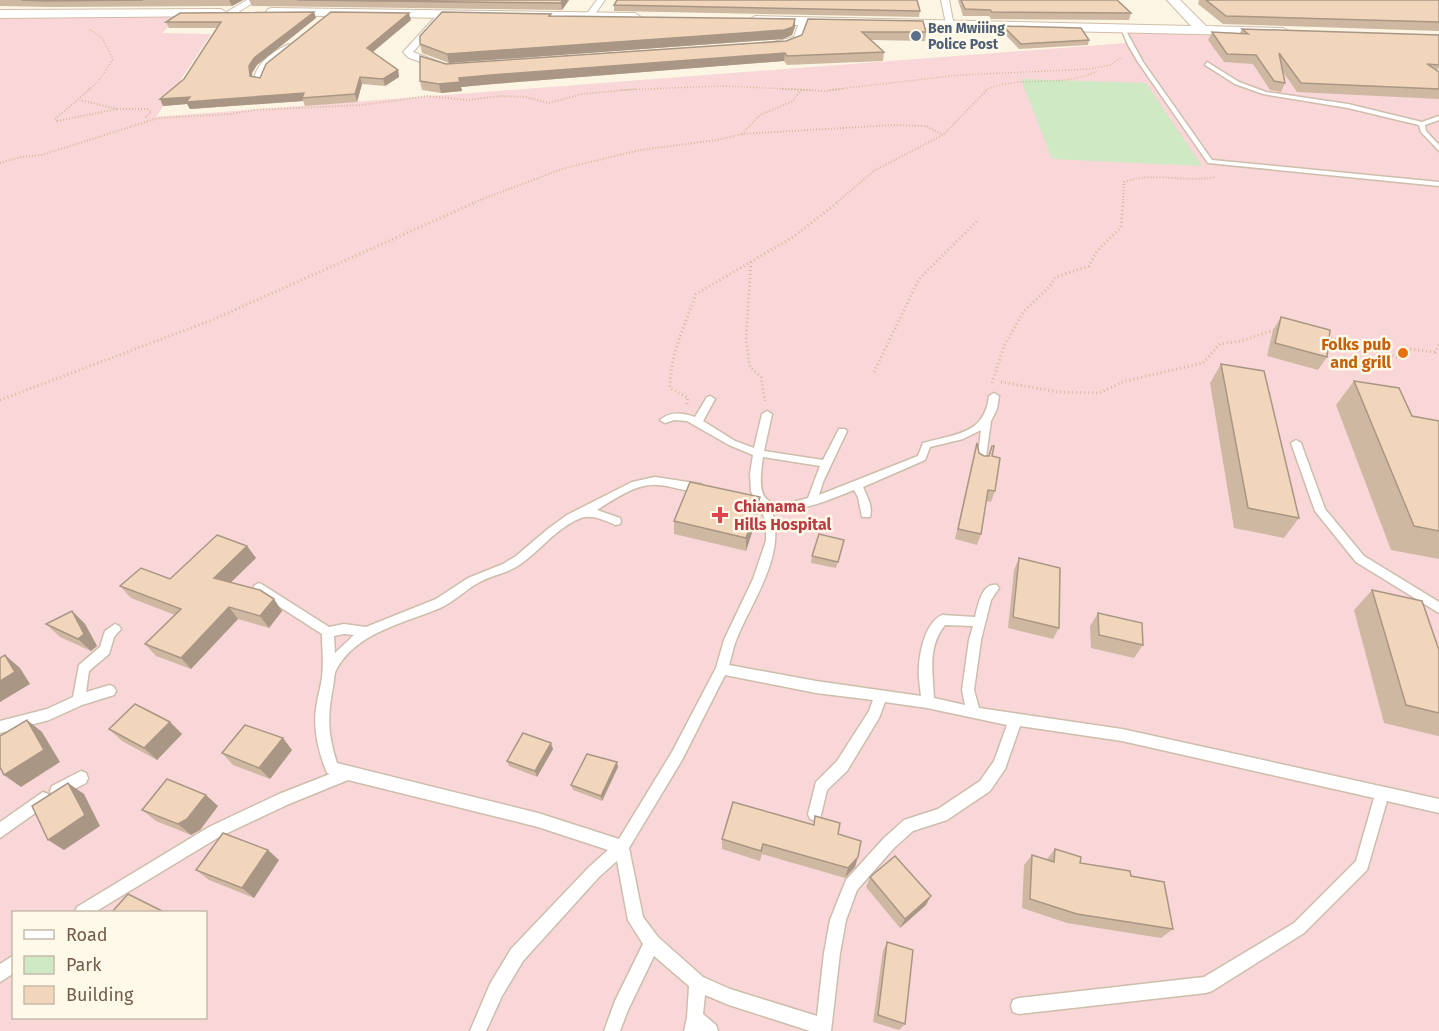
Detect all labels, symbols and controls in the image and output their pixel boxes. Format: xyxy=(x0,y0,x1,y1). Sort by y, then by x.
place label: Ben Mwiiing Police Post xyxy=(928,20,1005,53)
marker: Ben Mwiiing Police Post xyxy=(909,29,923,43)
place label: Folks pub and grill xyxy=(1321,335,1391,372)
marker: Folks pub and grill xyxy=(1396,346,1410,360)
place label: Chianama Hills Hospital xyxy=(734,497,832,534)
marker: Chianama Hills Hospital xyxy=(711,506,729,524)
legend xyxy=(12,911,207,1019)
text: Road xyxy=(66,924,108,946)
text: Park xyxy=(66,954,102,976)
text: Building xyxy=(66,984,134,1006)

